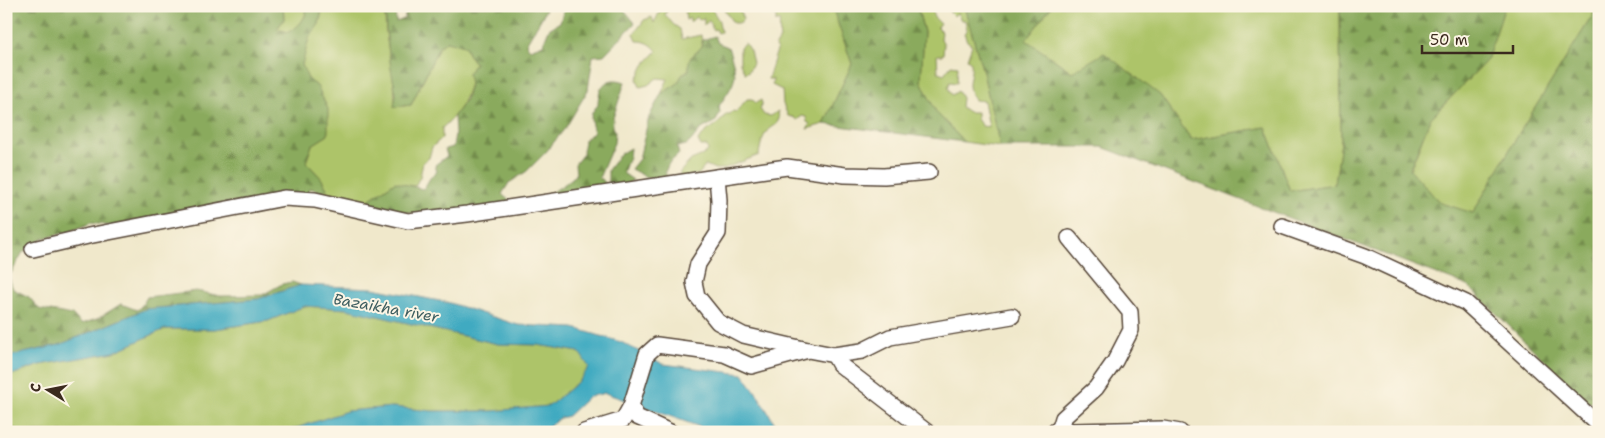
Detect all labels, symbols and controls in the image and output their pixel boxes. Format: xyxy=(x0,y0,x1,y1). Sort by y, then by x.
scale bar xyxy=(1422,22,1514,54)
text: 50 m xyxy=(1430,30,1468,50)
water label: Bazaikha river xyxy=(332,289,441,327)
north arrow xyxy=(22,366,72,416)
text: С xyxy=(26,382,45,394)

